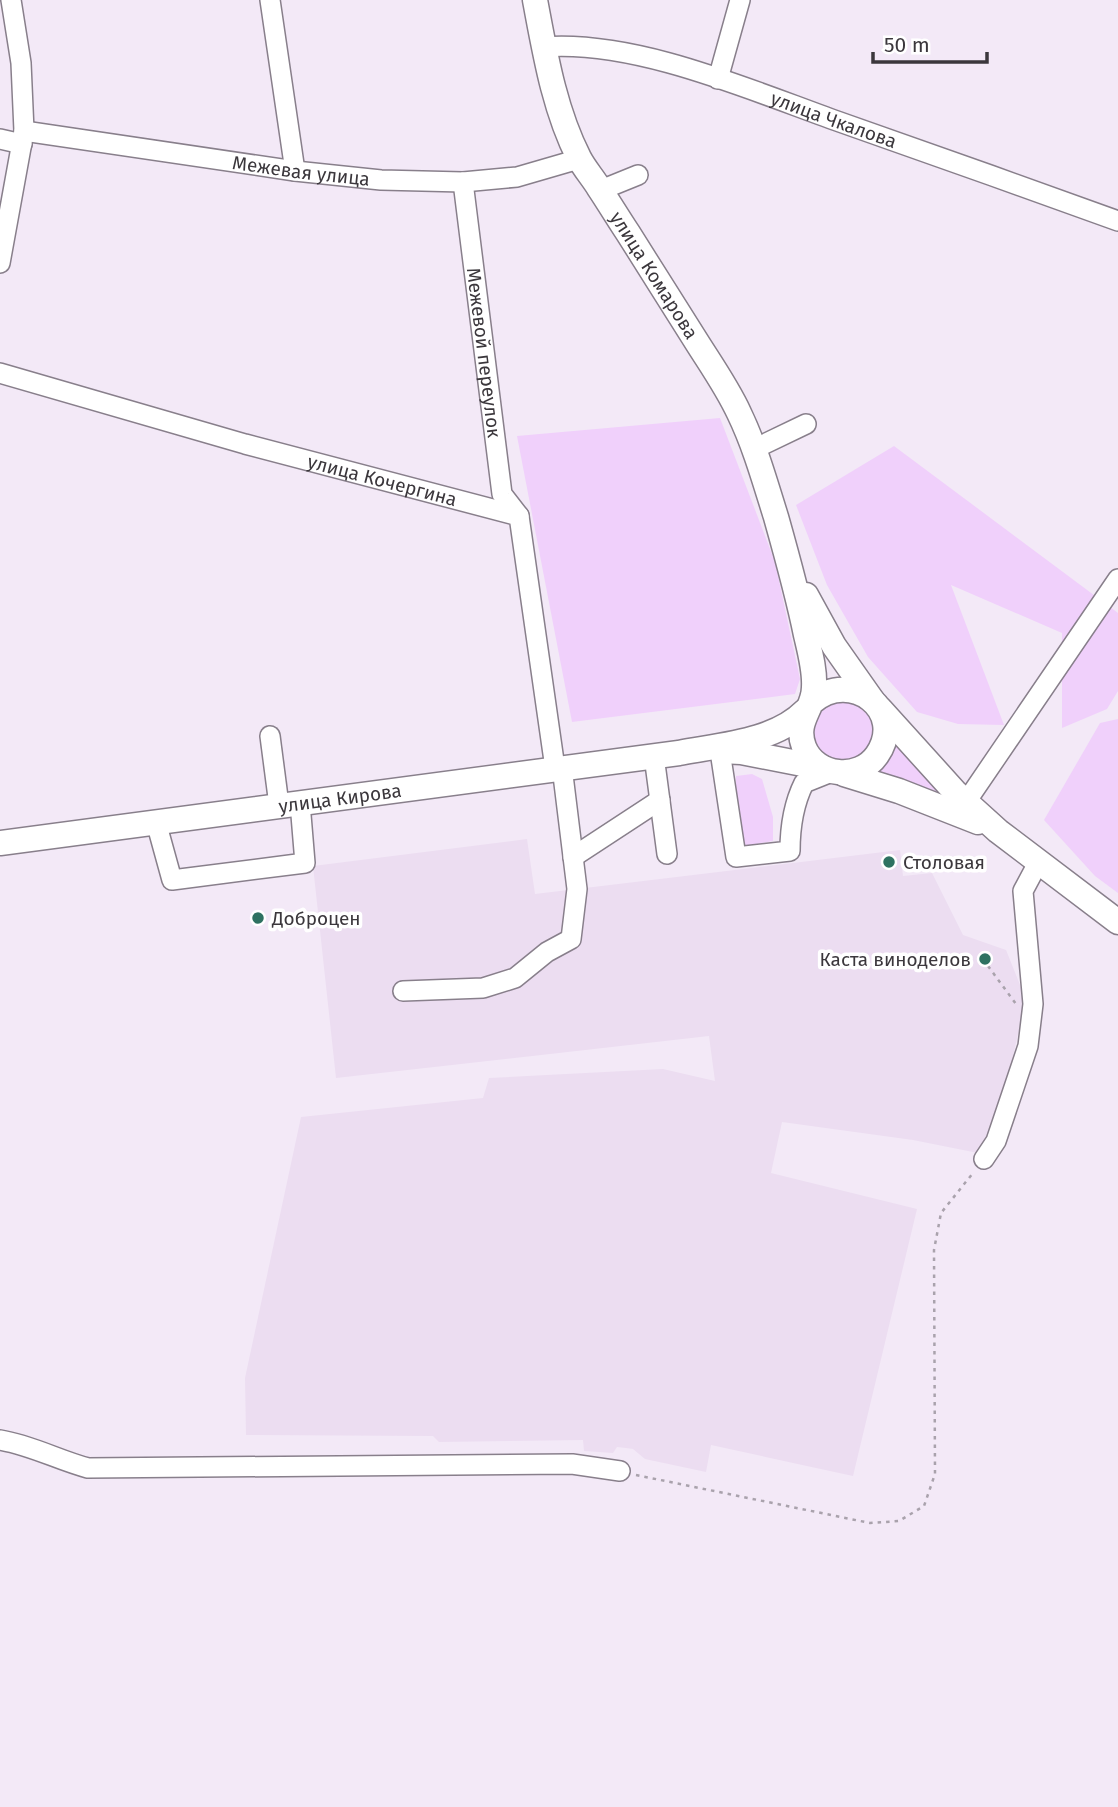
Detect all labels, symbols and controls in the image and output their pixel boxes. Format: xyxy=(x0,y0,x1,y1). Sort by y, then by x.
scale bar xyxy=(873,21,987,65)
text: 50 m xyxy=(884,32,930,58)
street label: улица Чкалова xyxy=(768,86,900,153)
street label: Межевая улица xyxy=(231,150,371,190)
street label: улица Комарова xyxy=(606,207,703,343)
street label: Межевой переулок xyxy=(462,266,506,439)
street label: улица Кочергина xyxy=(305,449,459,511)
street label: улица Кирова xyxy=(277,778,403,817)
place label: Столовая xyxy=(903,851,985,874)
marker: Столовая xyxy=(881,854,897,870)
place label: Доброцен xyxy=(271,907,361,930)
marker: Доброцен xyxy=(250,910,266,926)
place label: Каста виноделов xyxy=(820,948,971,971)
marker: Каста виноделов xyxy=(977,951,993,967)

